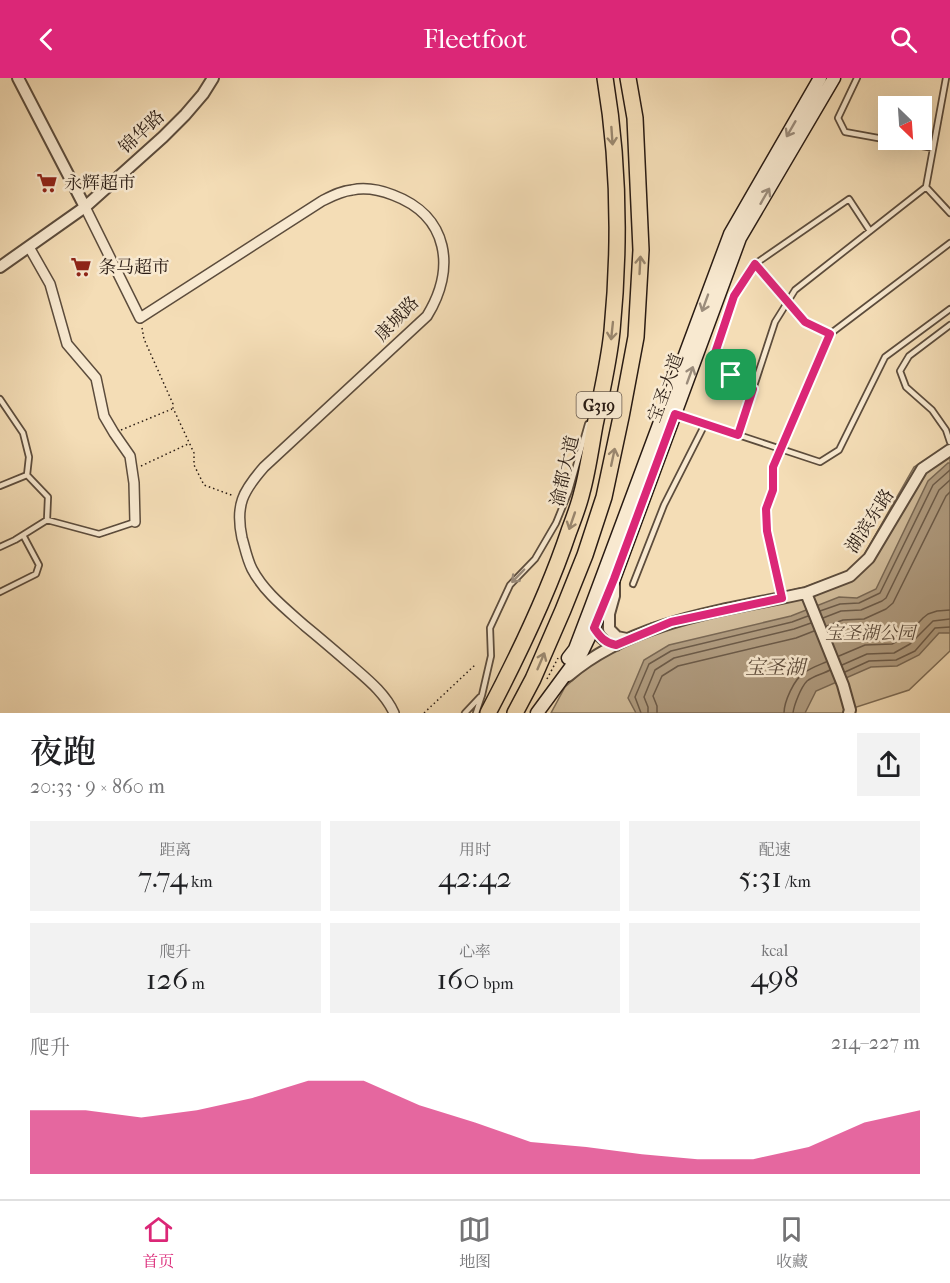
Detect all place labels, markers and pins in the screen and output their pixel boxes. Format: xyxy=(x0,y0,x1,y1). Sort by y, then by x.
supermarket icon: 永辉超市 xyxy=(35,171,59,195)
place label: 永辉超市 xyxy=(64,173,136,194)
supermarket icon: 条马超市 xyxy=(69,255,93,279)
place label: 条马超市 xyxy=(98,257,170,278)
pin xyxy=(705,349,756,400)

